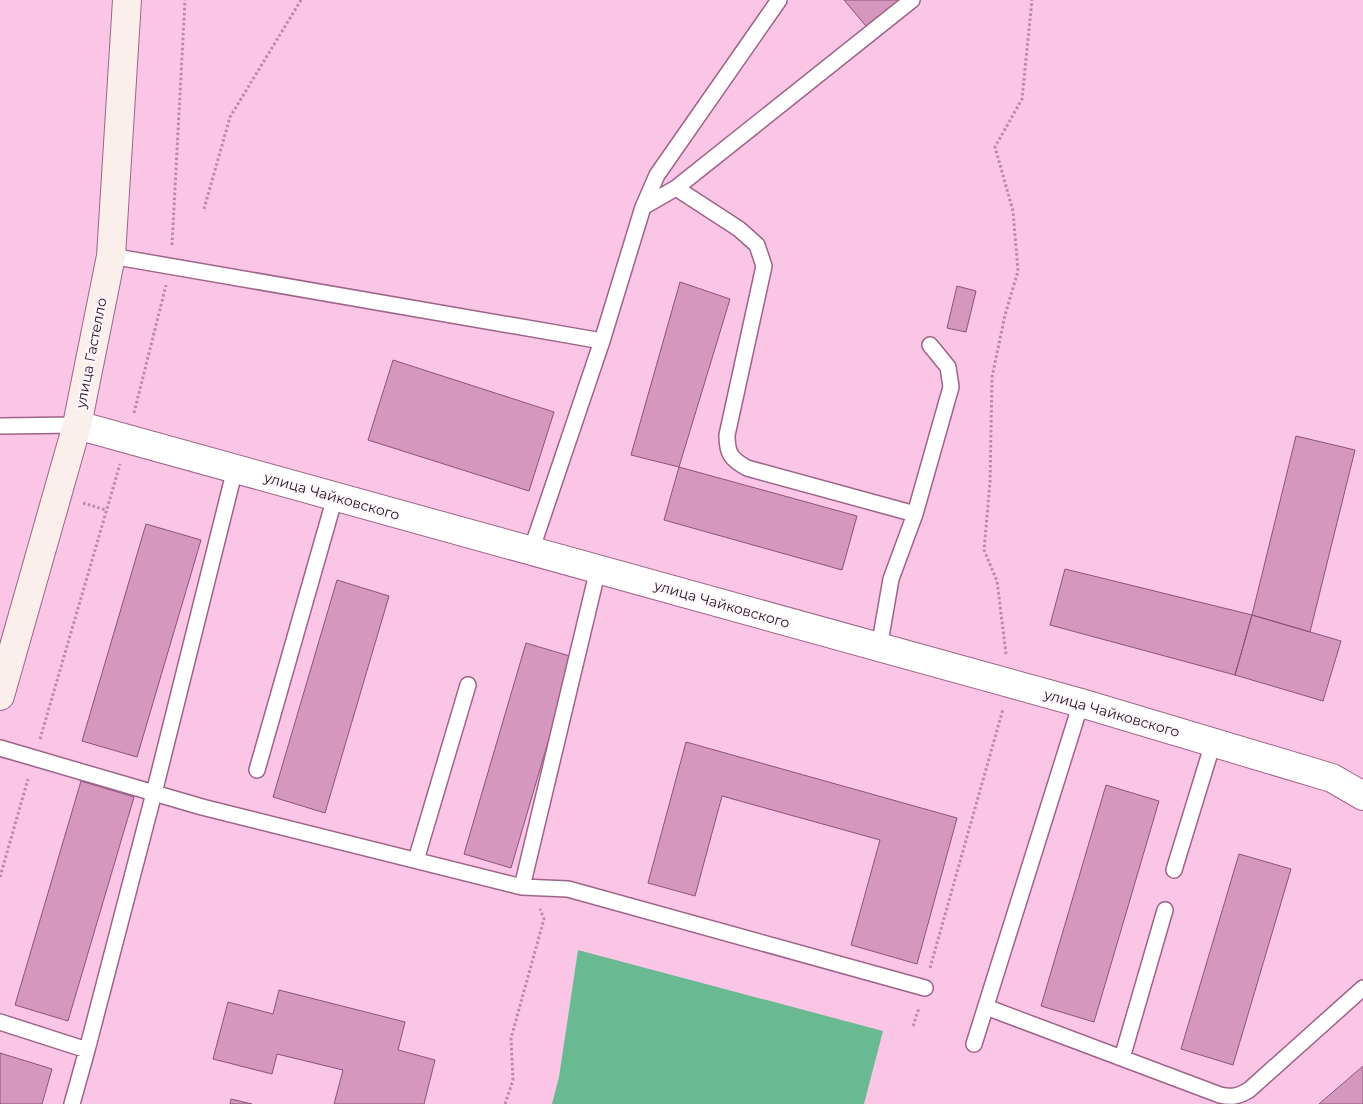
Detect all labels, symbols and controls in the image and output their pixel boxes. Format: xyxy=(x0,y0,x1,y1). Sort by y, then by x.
street label: улица Гастелло xyxy=(71,296,111,411)
street label: улица Чайковского xyxy=(261,468,402,524)
street label: улица Чайковского xyxy=(651,576,792,632)
street label: улица Чайковского xyxy=(1041,685,1182,741)

